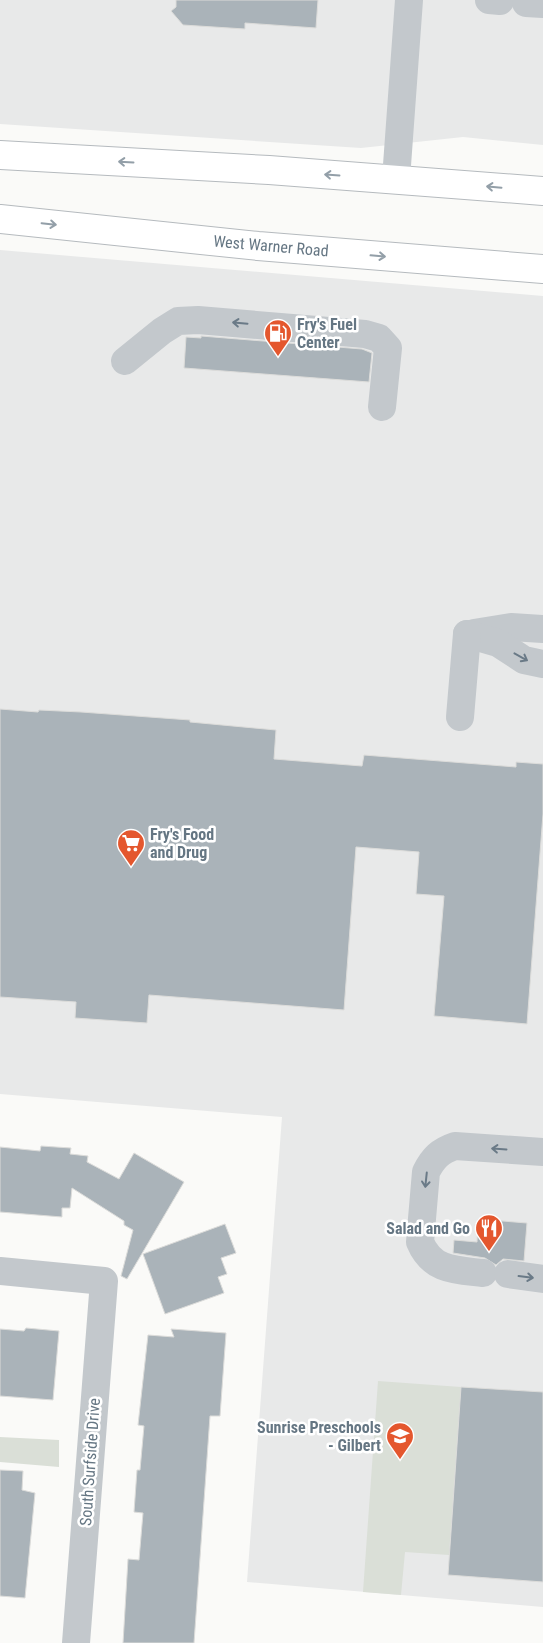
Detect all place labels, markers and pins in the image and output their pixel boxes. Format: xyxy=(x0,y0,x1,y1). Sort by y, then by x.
place label: Fry's Fuel Center xyxy=(297,315,357,352)
fuel station icon: Fry's Fuel Center xyxy=(263,318,293,357)
place label: Fry's Food and Drug xyxy=(150,825,214,862)
supermarket icon: Fry's Food and Drug xyxy=(116,828,146,867)
restaurant icon: Salad and Go xyxy=(474,1213,504,1252)
place label: Salad and Go xyxy=(386,1219,470,1238)
place label: Sunrise Preschools - Gilbert xyxy=(257,1418,381,1455)
school or university icon: Sunrise Preschools - Gilbert xyxy=(385,1421,415,1460)

